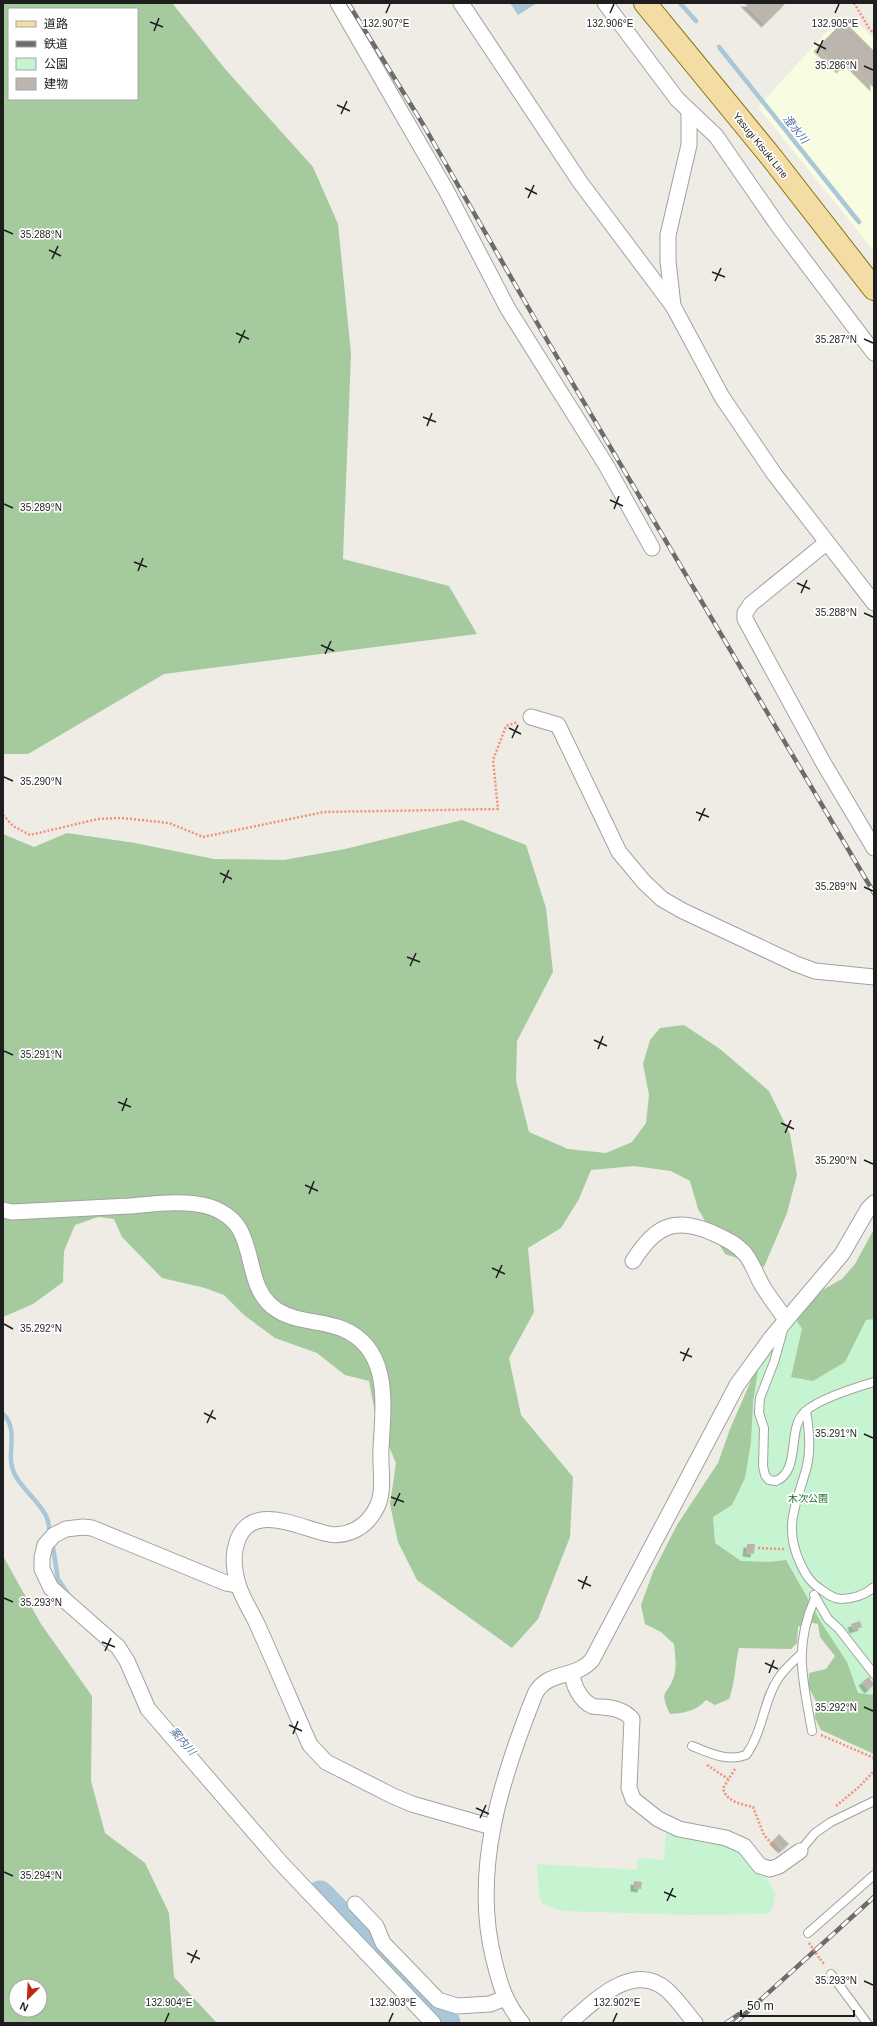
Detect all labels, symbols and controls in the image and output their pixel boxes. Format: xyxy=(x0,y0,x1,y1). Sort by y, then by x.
legend xyxy=(8,8,138,100)
text: 道路 xyxy=(44,17,68,31)
text: 132.907°E xyxy=(363,18,410,29)
text: 132.906°E xyxy=(587,18,634,29)
text: 132.905°E xyxy=(812,18,859,29)
text: 鉄道 xyxy=(44,37,68,51)
text: 公園 xyxy=(44,57,68,71)
text: 35.286°N xyxy=(815,60,857,71)
text: 建物 xyxy=(44,77,68,91)
street label: Yasugi Kisuki Line xyxy=(731,110,791,181)
water label: 澄水川 xyxy=(781,112,812,146)
text: 35.288°N xyxy=(20,229,62,240)
text: 35.287°N xyxy=(815,334,857,345)
text: 35.289°N xyxy=(20,502,62,513)
text: 35.288°N xyxy=(815,607,857,618)
text: 35.290°N xyxy=(20,776,62,787)
text: 35.289°N xyxy=(815,881,857,892)
text: 35.291°N xyxy=(20,1049,62,1060)
text: 35.290°N xyxy=(815,1155,857,1166)
text: 35.292°N xyxy=(20,1323,62,1334)
text: 35.291°N xyxy=(815,1428,857,1439)
park label: 木次公園 xyxy=(788,1493,828,1504)
text: 35.293°N xyxy=(20,1597,62,1608)
text: 35.292°N xyxy=(815,1702,857,1713)
water label: 案内川 xyxy=(168,1725,199,1758)
text: 35.294°N xyxy=(20,1870,62,1881)
text: 35.293°N xyxy=(815,1975,857,1986)
north arrow xyxy=(8,1978,48,2018)
scale bar xyxy=(741,1992,854,2018)
text: 132.904°E xyxy=(146,1997,193,2008)
text: 132.903°E xyxy=(370,1997,417,2008)
text: 132.902°E xyxy=(594,1997,641,2008)
text: 50 m xyxy=(747,1999,774,2013)
text: N xyxy=(18,2000,30,2014)

